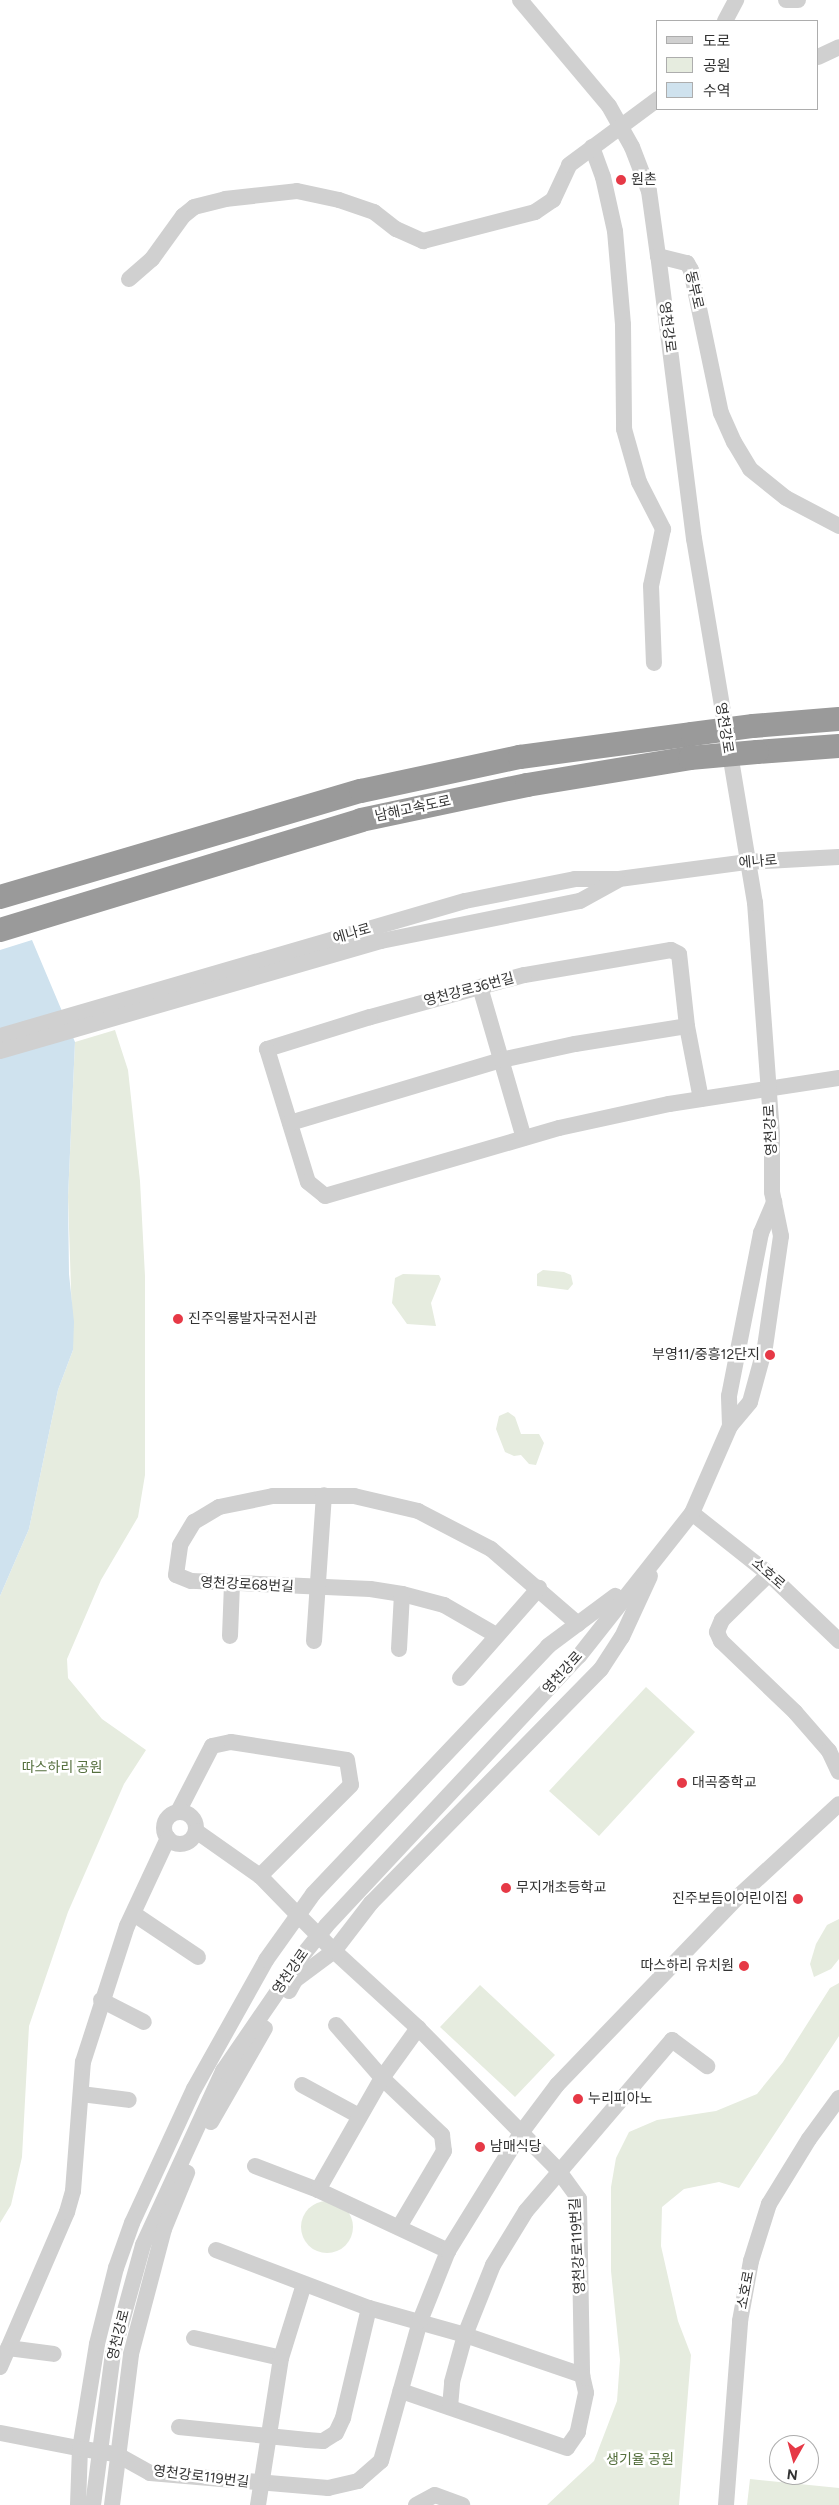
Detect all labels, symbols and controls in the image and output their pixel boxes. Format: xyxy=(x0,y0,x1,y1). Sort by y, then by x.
legend xyxy=(656,20,819,110)
text: 도로 xyxy=(703,32,731,50)
text: 공원 xyxy=(703,57,731,75)
text: 수역 xyxy=(703,82,731,100)
place label: 원촌 xyxy=(631,172,657,188)
marker: 원촌 xyxy=(615,174,627,186)
street label: 동부로 xyxy=(681,269,707,311)
street label: 영천강로 xyxy=(656,300,678,354)
street label: 영천강로 xyxy=(712,701,736,755)
street label: 남해고속도로 xyxy=(373,793,453,825)
street label: 에나로 xyxy=(738,852,778,872)
street label: 에나로 xyxy=(331,921,373,947)
street label: 영천강로36번길 xyxy=(422,970,516,1010)
street label: 영천강로 xyxy=(761,1104,781,1156)
place label: 진주익룡발자국전시관 xyxy=(188,1311,317,1327)
marker: 진주익룡발자국전시관 xyxy=(172,1313,184,1325)
place label: 부영11/중흥12단지 xyxy=(652,1347,760,1363)
marker: 부영11/중흥12단지 xyxy=(764,1349,776,1361)
street label: 소호로 xyxy=(748,1555,788,1593)
street label: 영천강로68번길 xyxy=(200,1574,294,1596)
street label: 영천강로 xyxy=(540,1648,586,1698)
park label: 따스하리 공원 xyxy=(22,1760,102,1776)
place label: 대곡중학교 xyxy=(692,1775,756,1791)
marker: 대곡중학교 xyxy=(676,1777,688,1789)
place label: 무지개초등학교 xyxy=(516,1880,606,1896)
marker: 무지개초등학교 xyxy=(500,1882,512,1894)
place label: 진주보듬이어린이집 xyxy=(672,1891,788,1907)
marker: 진주보듬이어린이집 xyxy=(792,1893,804,1905)
street label: 영천강로 xyxy=(269,1946,313,1998)
place label: 따스하리 유치원 xyxy=(640,1958,734,1974)
marker: 따스하리 유치원 xyxy=(738,1960,750,1972)
place label: 누리피아노 xyxy=(588,2091,652,2107)
marker: 누리피아노 xyxy=(572,2093,584,2105)
place label: 남매식당 xyxy=(490,2139,542,2155)
marker: 남매식당 xyxy=(474,2141,486,2153)
street label: 영천강로119번길 xyxy=(567,2197,589,2295)
street label: 소호로 xyxy=(734,2269,758,2311)
street label: 영천강로 xyxy=(105,2308,133,2362)
north arrow xyxy=(769,2435,819,2485)
park label: 생기율 공원 xyxy=(606,2452,674,2468)
street label: 영천강로119번길 xyxy=(152,2463,250,2491)
text: N xyxy=(786,2465,799,2483)

